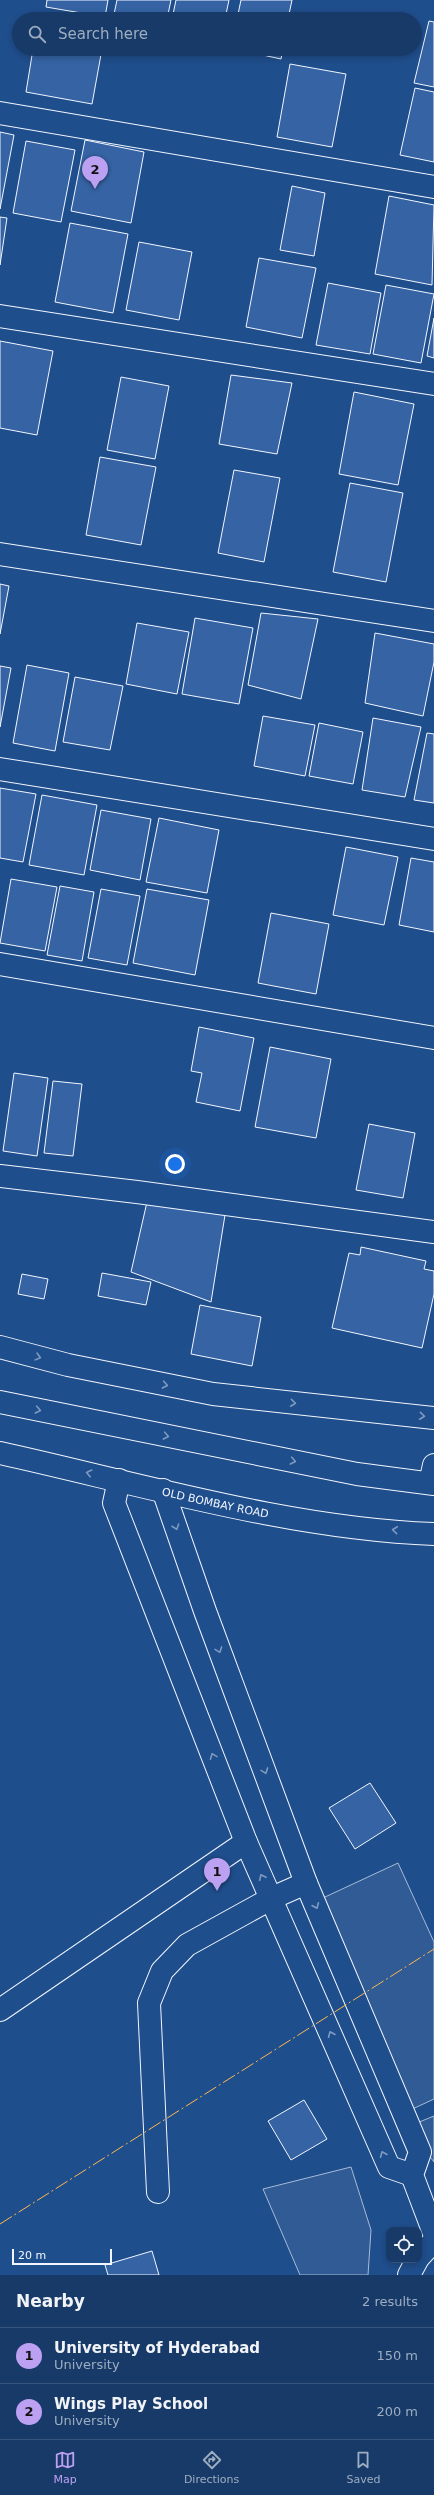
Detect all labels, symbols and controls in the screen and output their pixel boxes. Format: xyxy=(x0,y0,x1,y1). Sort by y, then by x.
search box xyxy=(12,12,422,56)
icon: search xyxy=(26,23,48,45)
text: Search here xyxy=(58,25,148,43)
pin: 2 xyxy=(82,156,108,189)
your location xyxy=(165,1154,185,1174)
one-way arrow xyxy=(34,1352,41,1361)
one-way arrow xyxy=(161,1380,168,1388)
one-way arrow xyxy=(290,1398,296,1407)
one-way arrow xyxy=(35,1406,41,1414)
one-way arrow xyxy=(419,1412,425,1421)
one-way arrow xyxy=(163,1431,169,1439)
one-way arrow xyxy=(290,1457,296,1465)
one-way arrow xyxy=(86,1470,92,1478)
street label: OLD BOMBAY ROAD xyxy=(161,1485,270,1521)
one-way arrow xyxy=(171,1523,180,1530)
one-way arrow xyxy=(392,1526,398,1535)
one-way arrow xyxy=(215,1646,223,1653)
one-way arrow xyxy=(210,1753,218,1761)
one-way arrow xyxy=(260,1768,268,1775)
pin: 1 xyxy=(204,1858,230,1891)
one-way arrow xyxy=(259,1873,267,1881)
one-way arrow xyxy=(311,1901,319,1909)
one-way arrow xyxy=(328,2031,336,2039)
one-way arrow xyxy=(380,2150,388,2158)
map controls xyxy=(386,2227,422,2263)
button: locate xyxy=(386,2227,422,2263)
scale bar xyxy=(12,2247,112,2266)
text: 20 m xyxy=(18,2249,46,2262)
text: Nearby xyxy=(16,2291,85,2311)
text: 2 results xyxy=(362,2294,418,2309)
text: University of Hyderabad xyxy=(54,2339,260,2357)
text: 1 xyxy=(24,2348,34,2363)
text: 150 m xyxy=(376,2348,418,2363)
text: University xyxy=(54,2357,120,2372)
text: Wings Play School xyxy=(54,2395,208,2413)
text: 2 xyxy=(24,2404,34,2419)
text: 200 m xyxy=(376,2404,418,2419)
text: University xyxy=(54,2413,120,2428)
tab: Map xyxy=(54,2449,77,2486)
tab: Directions xyxy=(184,2449,239,2486)
tab: Saved xyxy=(346,2449,380,2486)

